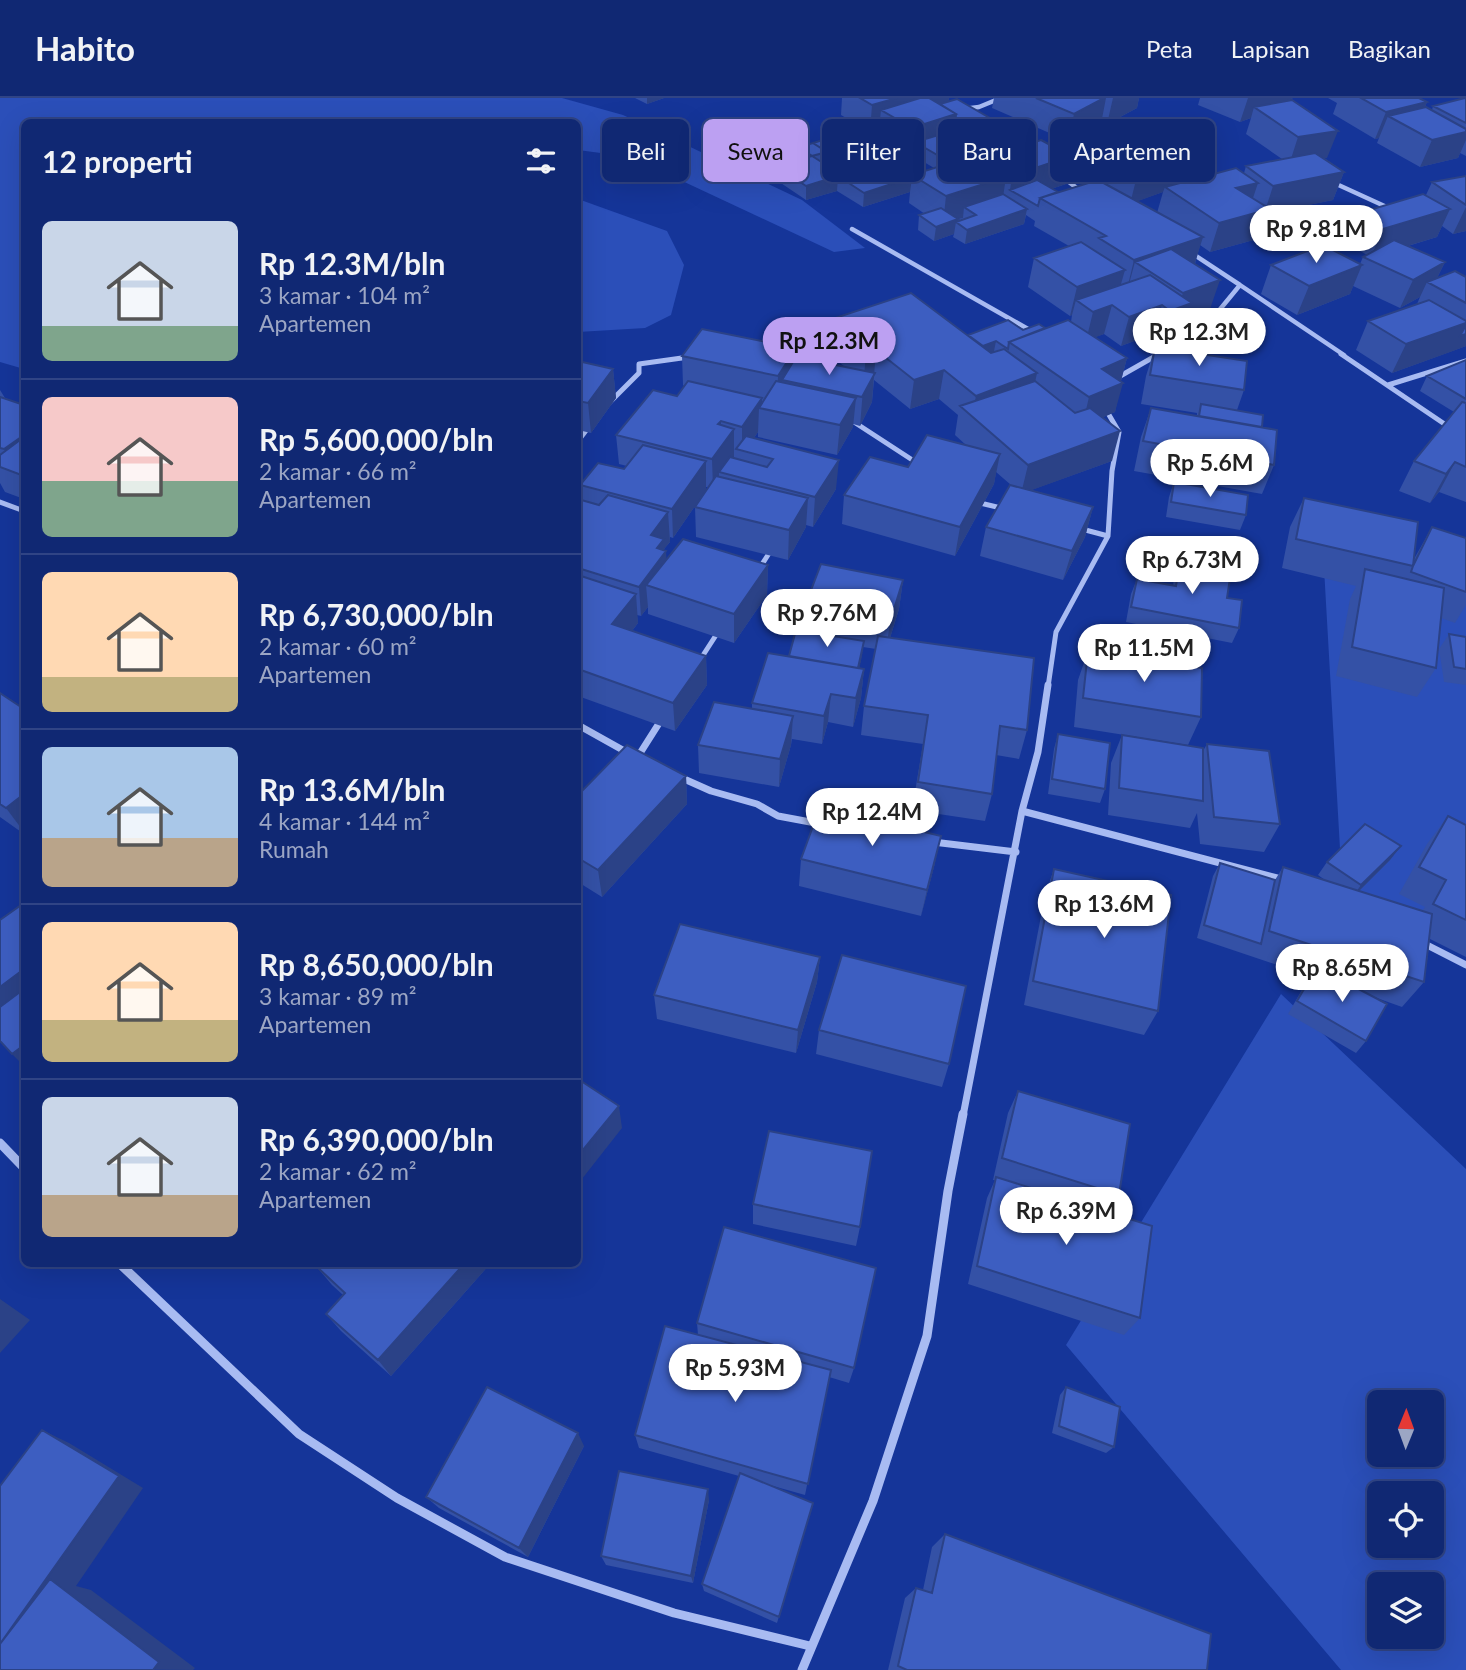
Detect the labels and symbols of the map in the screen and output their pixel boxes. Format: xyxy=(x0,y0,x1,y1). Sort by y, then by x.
pin: Rp 9.81M xyxy=(1244,206,1388,265)
pin: Rp 12.3M xyxy=(1127,308,1271,368)
pin: Rp 12.3M xyxy=(757,317,901,377)
pin: Rp 5.6M xyxy=(1145,440,1275,499)
pin: Rp 6.73M xyxy=(1120,536,1264,596)
pin: Rp 9.76M xyxy=(755,589,899,649)
pin: Rp 11.5M xyxy=(1072,624,1216,684)
pin: Rp 12.4M xyxy=(800,788,944,848)
pin: Rp 13.6M xyxy=(1032,880,1176,940)
pin: Rp 8.65M xyxy=(1270,944,1414,1004)
pin: Rp 6.39M xyxy=(994,1188,1138,1247)
pin: Rp 5.93M xyxy=(663,1344,807,1404)
north arrow xyxy=(1367,1390,1444,1466)

